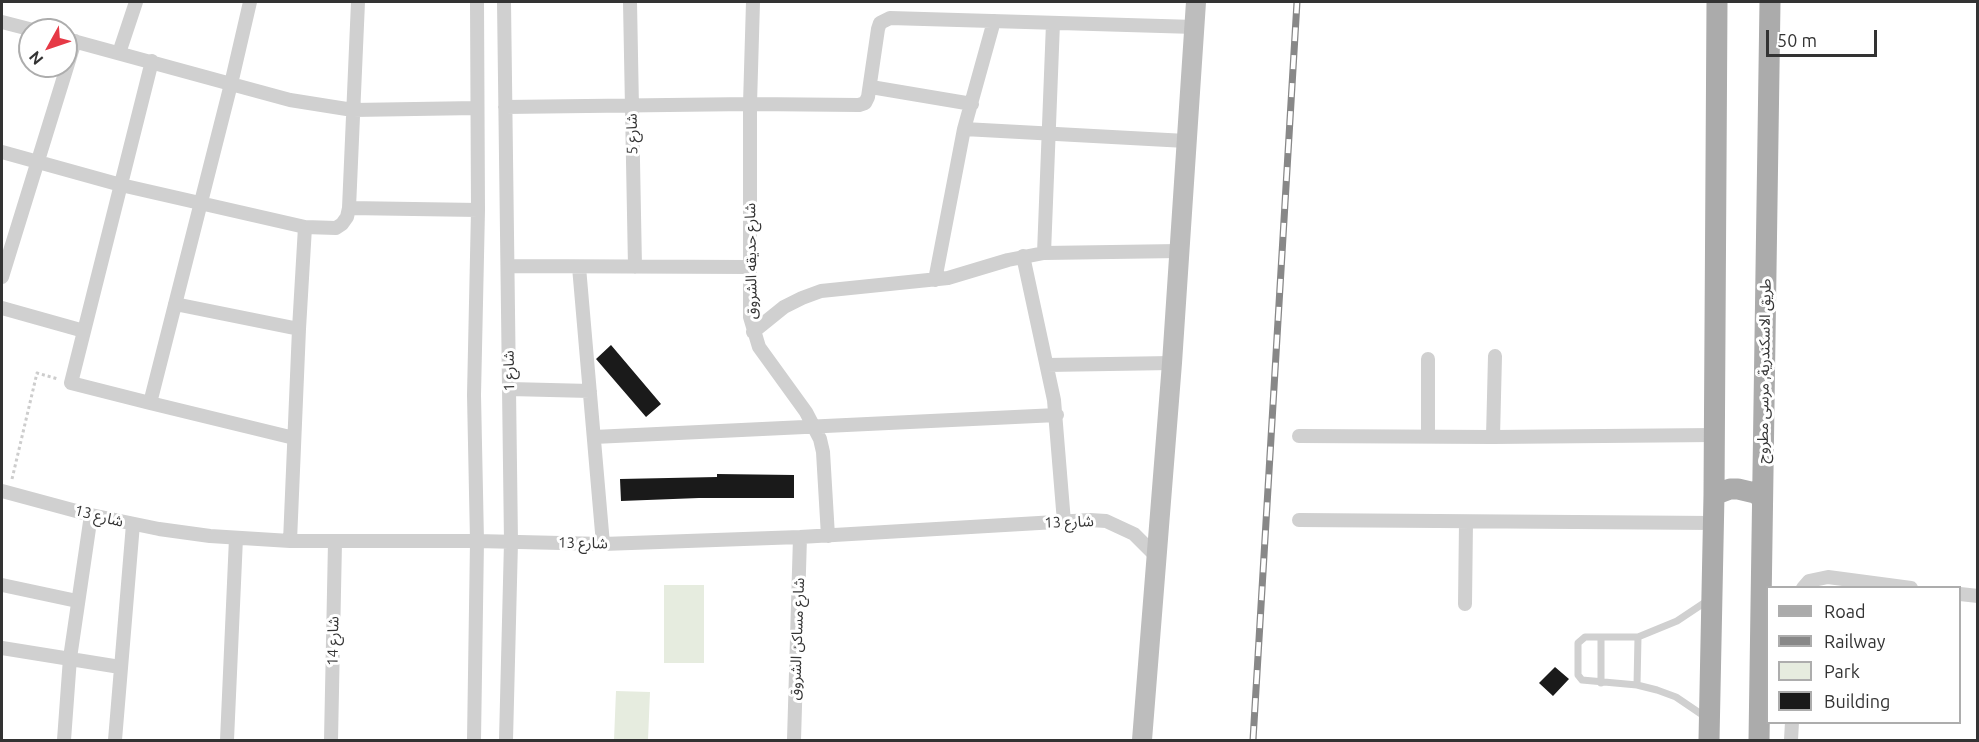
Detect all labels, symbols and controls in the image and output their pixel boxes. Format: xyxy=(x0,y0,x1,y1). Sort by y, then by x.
north arrow xyxy=(18,18,78,78)
scale bar xyxy=(1769,18,1880,56)
text: 50 m xyxy=(1777,30,1817,50)
text: N xyxy=(25,48,46,69)
street label: شارع 5 xyxy=(623,113,641,155)
street label: شارع حديقه الشروق xyxy=(741,203,761,319)
street label: طريق الاسكندرية, مرسى مطروح xyxy=(1753,278,1775,464)
street label: شارع 1 xyxy=(500,350,518,392)
street label: شارع 13 xyxy=(73,501,125,531)
street label: شارع 13 xyxy=(1044,512,1094,532)
street label: شارع 13 xyxy=(558,534,608,552)
street label: شارع مساكن الشروق xyxy=(786,577,808,701)
legend xyxy=(1766,586,1961,724)
text: Road xyxy=(1824,601,1866,621)
street label: شارع 14 xyxy=(324,616,342,666)
text: Railway xyxy=(1824,631,1885,651)
text: Park xyxy=(1824,661,1860,681)
text: Building xyxy=(1824,691,1890,711)

